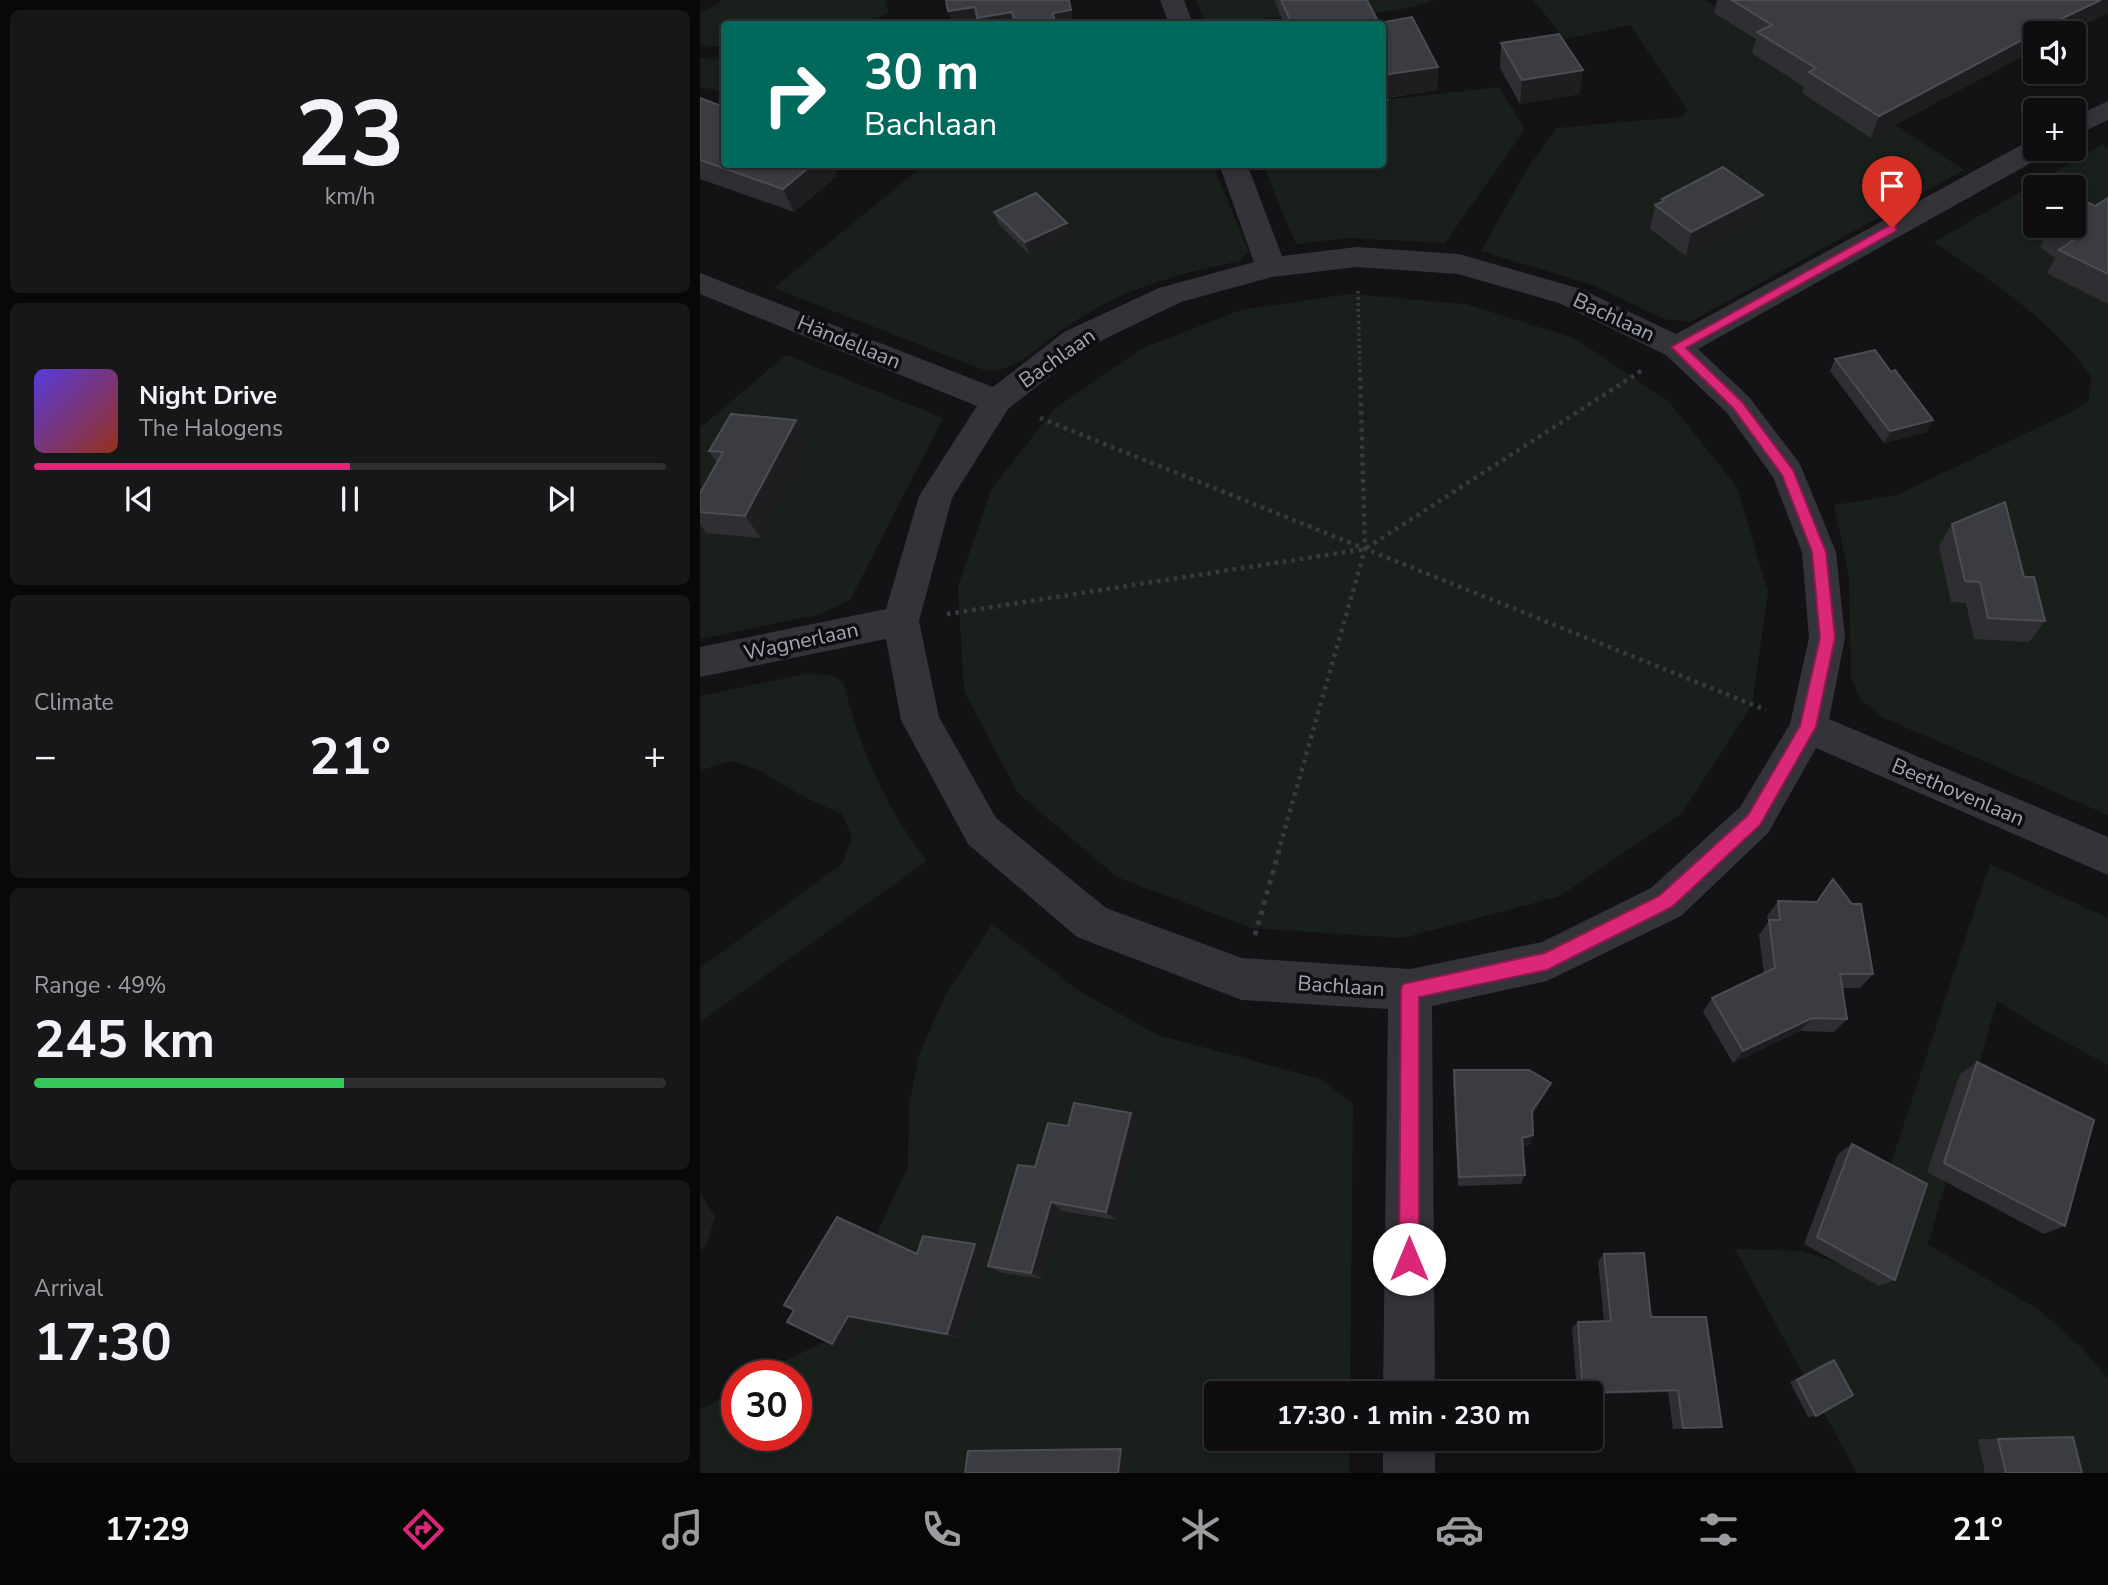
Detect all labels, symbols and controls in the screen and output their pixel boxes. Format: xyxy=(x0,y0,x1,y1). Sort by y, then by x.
map controls xyxy=(2023,21,2086,238)
button: sound xyxy=(2023,21,2086,84)
text: 30 m xyxy=(864,39,979,106)
icon: right xyxy=(749,49,840,140)
text: 23 xyxy=(295,73,405,197)
button: + xyxy=(2023,98,2086,161)
text: Bachlaan xyxy=(864,103,997,146)
pin xyxy=(1862,156,1922,228)
icon: arrive xyxy=(1873,167,1911,205)
button: − xyxy=(2023,175,2086,238)
text: km/h xyxy=(325,181,375,212)
street label: Bachlaan xyxy=(1568,286,1660,348)
street label: Händellaan xyxy=(793,309,905,375)
street label: Bachlaan xyxy=(1013,321,1101,395)
text: Night Drive xyxy=(139,378,277,413)
text: The Halogens xyxy=(139,413,283,444)
icon: previous xyxy=(120,480,158,518)
icon: pause xyxy=(331,480,369,518)
icon: next xyxy=(542,480,580,518)
street label: Wagnerlaan xyxy=(741,615,861,667)
text: Climate xyxy=(34,687,114,718)
text: 21° xyxy=(309,721,391,792)
text: − xyxy=(34,731,57,782)
text: + xyxy=(643,731,666,782)
street label: Beethovenlaan xyxy=(1887,751,2029,833)
street label: Bachlaan xyxy=(1296,969,1386,1003)
text: Range · 49% xyxy=(34,970,166,1001)
text: 245 km xyxy=(34,1004,215,1075)
position arrow xyxy=(1372,1222,1446,1296)
text: Arrival xyxy=(34,1273,103,1304)
text: 17:30 xyxy=(34,1307,172,1378)
speed limit sign: 30 xyxy=(721,1360,812,1451)
text: 17:30 · 1 min · 230 m xyxy=(1277,1398,1530,1433)
icon: directions xyxy=(399,1505,448,1554)
icon: music xyxy=(658,1505,707,1554)
icon: phone xyxy=(917,1505,966,1554)
icon: climate xyxy=(1176,1505,1225,1554)
icon: car xyxy=(1435,1505,1484,1554)
icon: filters xyxy=(1694,1505,1743,1554)
text: 17:29 xyxy=(105,1508,190,1551)
text: 21° xyxy=(1952,1508,2003,1551)

